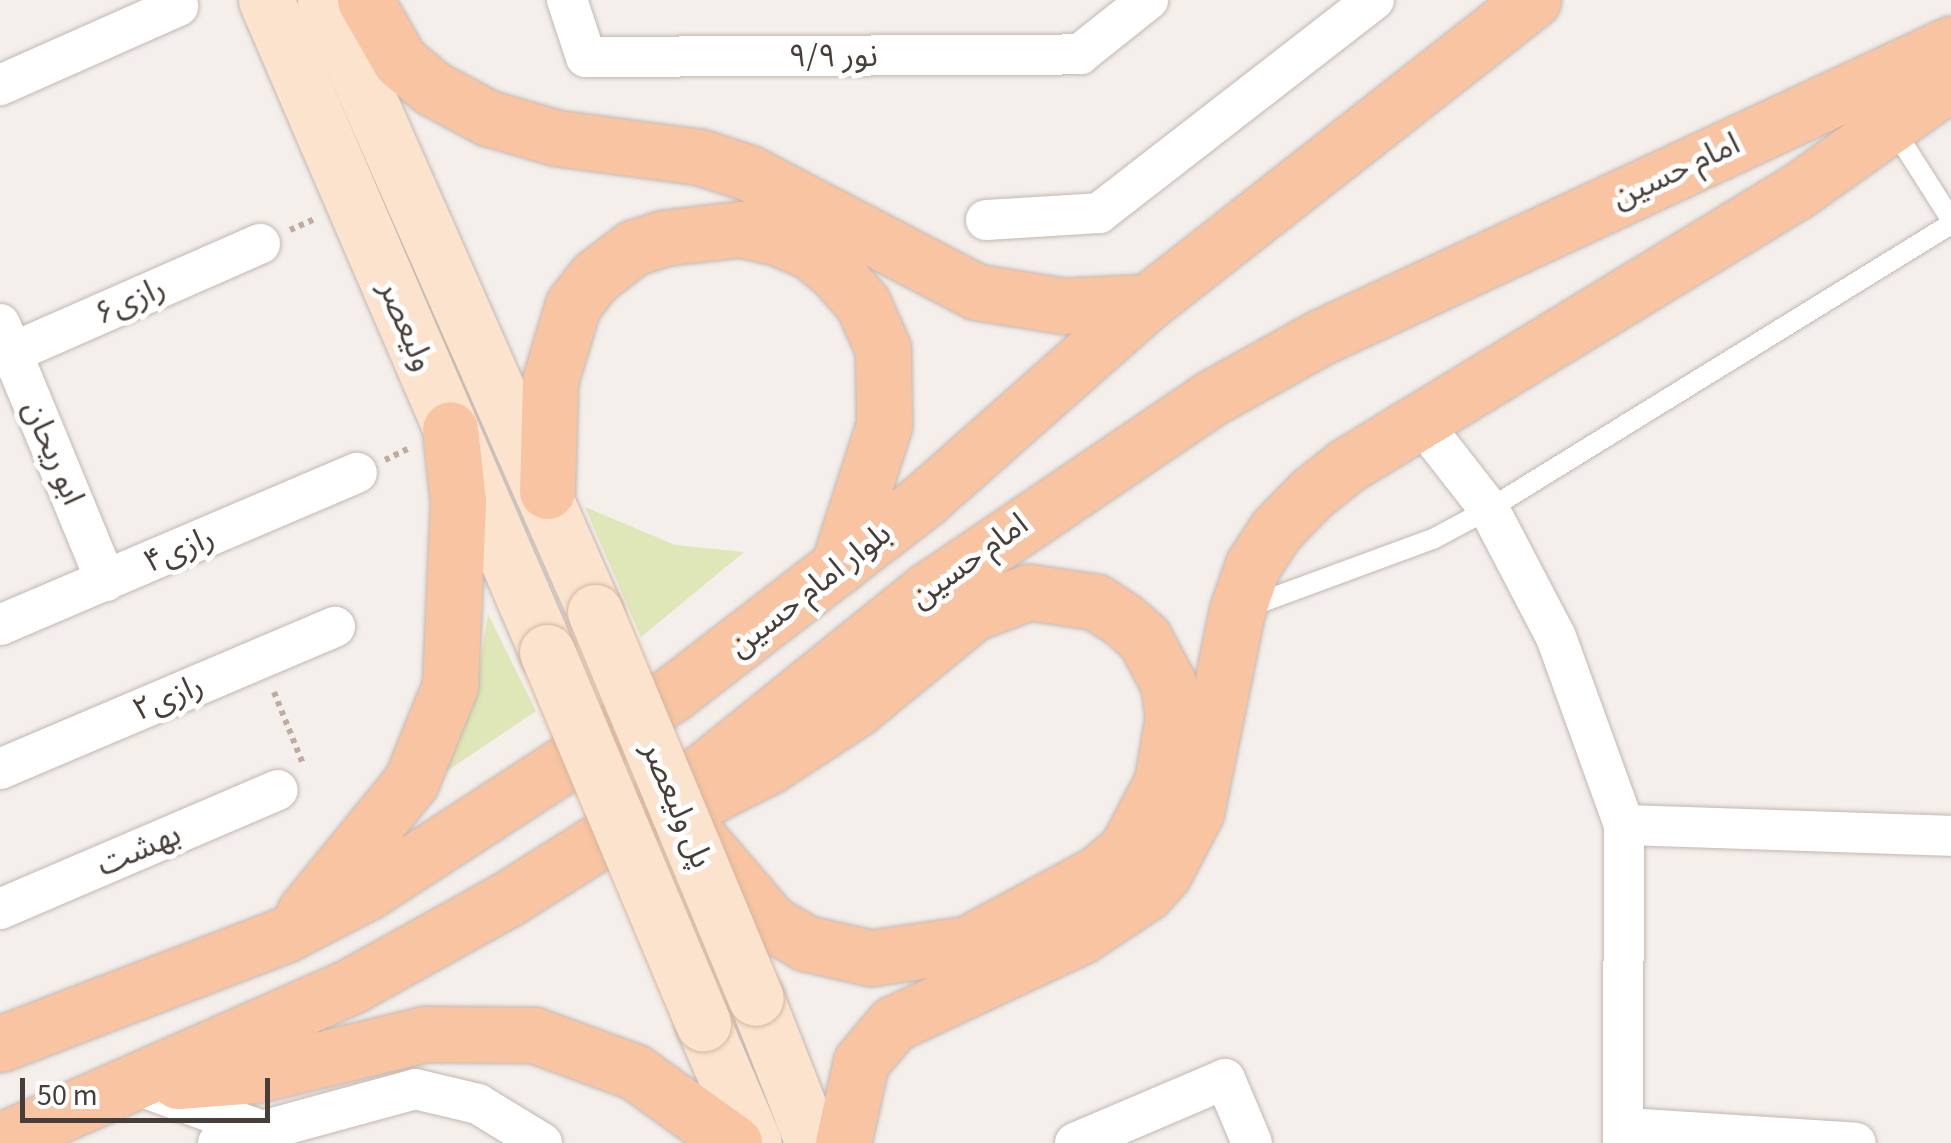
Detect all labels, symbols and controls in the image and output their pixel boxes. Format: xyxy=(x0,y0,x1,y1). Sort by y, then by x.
street label: نور ۹/۹ xyxy=(788,37,878,75)
street label: امام حسین xyxy=(1606,125,1746,217)
street label: رازی۶ xyxy=(89,269,171,333)
street label: ولیعصر xyxy=(370,275,442,377)
street label: ابو ریحان xyxy=(14,395,92,511)
street label: امام حسین xyxy=(902,505,1036,617)
street label: بلوار امام حسین xyxy=(721,515,899,665)
street label: رازی۴ xyxy=(138,518,220,582)
street label: رازی۲ xyxy=(127,666,209,730)
street label: پل ولیعصر xyxy=(633,736,721,874)
street label: بهشت xyxy=(91,815,187,885)
scale bar xyxy=(25,1058,275,1120)
text: 50 m xyxy=(37,1074,98,1117)

